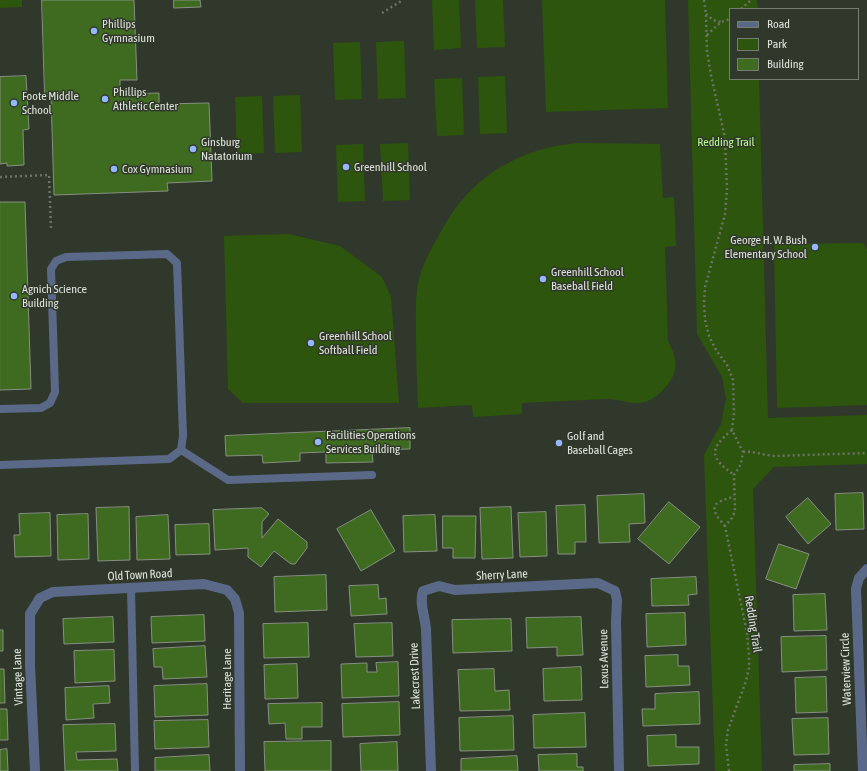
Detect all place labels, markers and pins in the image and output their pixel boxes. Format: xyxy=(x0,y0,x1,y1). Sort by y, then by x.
place label: Phillips Gymnasium xyxy=(102,17,155,45)
marker: Phillips Gymnasium xyxy=(89,26,99,36)
place label: Phillips Athletic Center xyxy=(113,85,178,113)
place label: Foote Middle School xyxy=(22,89,79,117)
marker: Phillips Athletic Center xyxy=(100,94,110,104)
marker: Foote Middle School xyxy=(9,98,19,108)
place label: Ginsburg Natatorium xyxy=(201,135,252,163)
marker: Ginsburg Natatorium xyxy=(188,144,198,154)
place label: Greenhill School xyxy=(354,160,427,174)
place label: Cox Gymnasium xyxy=(122,162,192,176)
marker: Greenhill School xyxy=(341,162,351,172)
marker: Cox Gymnasium xyxy=(109,164,119,174)
place label: George H. W. Bush Elementary School xyxy=(725,233,807,261)
marker: George H. W. Bush Elementary School xyxy=(810,242,820,252)
place label: Greenhill School Baseball Field xyxy=(551,265,624,293)
marker: Greenhill School Baseball Field xyxy=(538,274,548,284)
place label: Agnich Science Building xyxy=(22,282,87,310)
marker: Agnich Science Building xyxy=(9,291,19,301)
place label: Greenhill School Softball Field xyxy=(319,329,392,357)
marker: Greenhill School Softball Field xyxy=(306,338,316,348)
place label: Facilities Operations Services Building xyxy=(326,428,416,456)
place label: Golf and Baseball Cages xyxy=(567,429,633,457)
marker: Facilities Operations Services Building xyxy=(313,437,323,447)
marker: Golf and Baseball Cages xyxy=(554,438,564,448)

